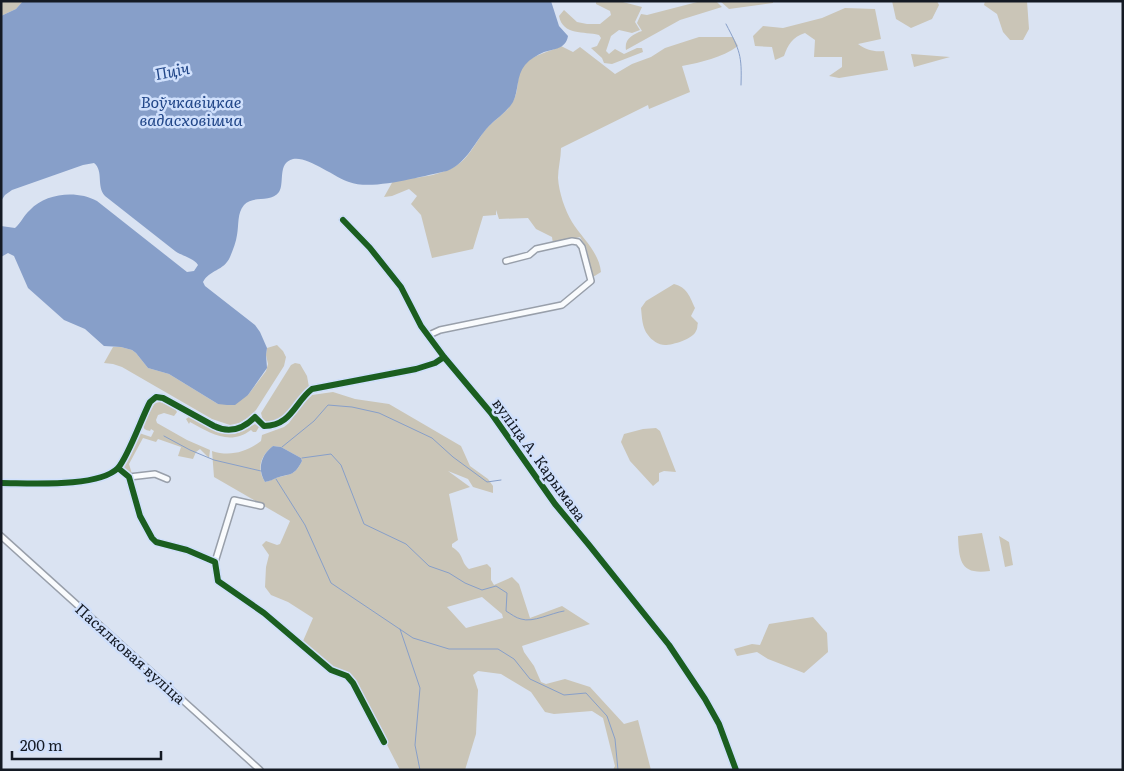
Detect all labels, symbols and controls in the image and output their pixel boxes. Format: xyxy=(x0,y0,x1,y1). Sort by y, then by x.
water label: Пціч xyxy=(153,55,192,85)
water label: Воўчкавіцкае вадасховішча xyxy=(139,89,243,131)
street label: вуліца А. Карымава xyxy=(487,393,593,526)
street label: Пасялковая вуліца xyxy=(71,597,192,710)
scale bar xyxy=(12,728,161,760)
text: 200 m xyxy=(20,733,63,756)

